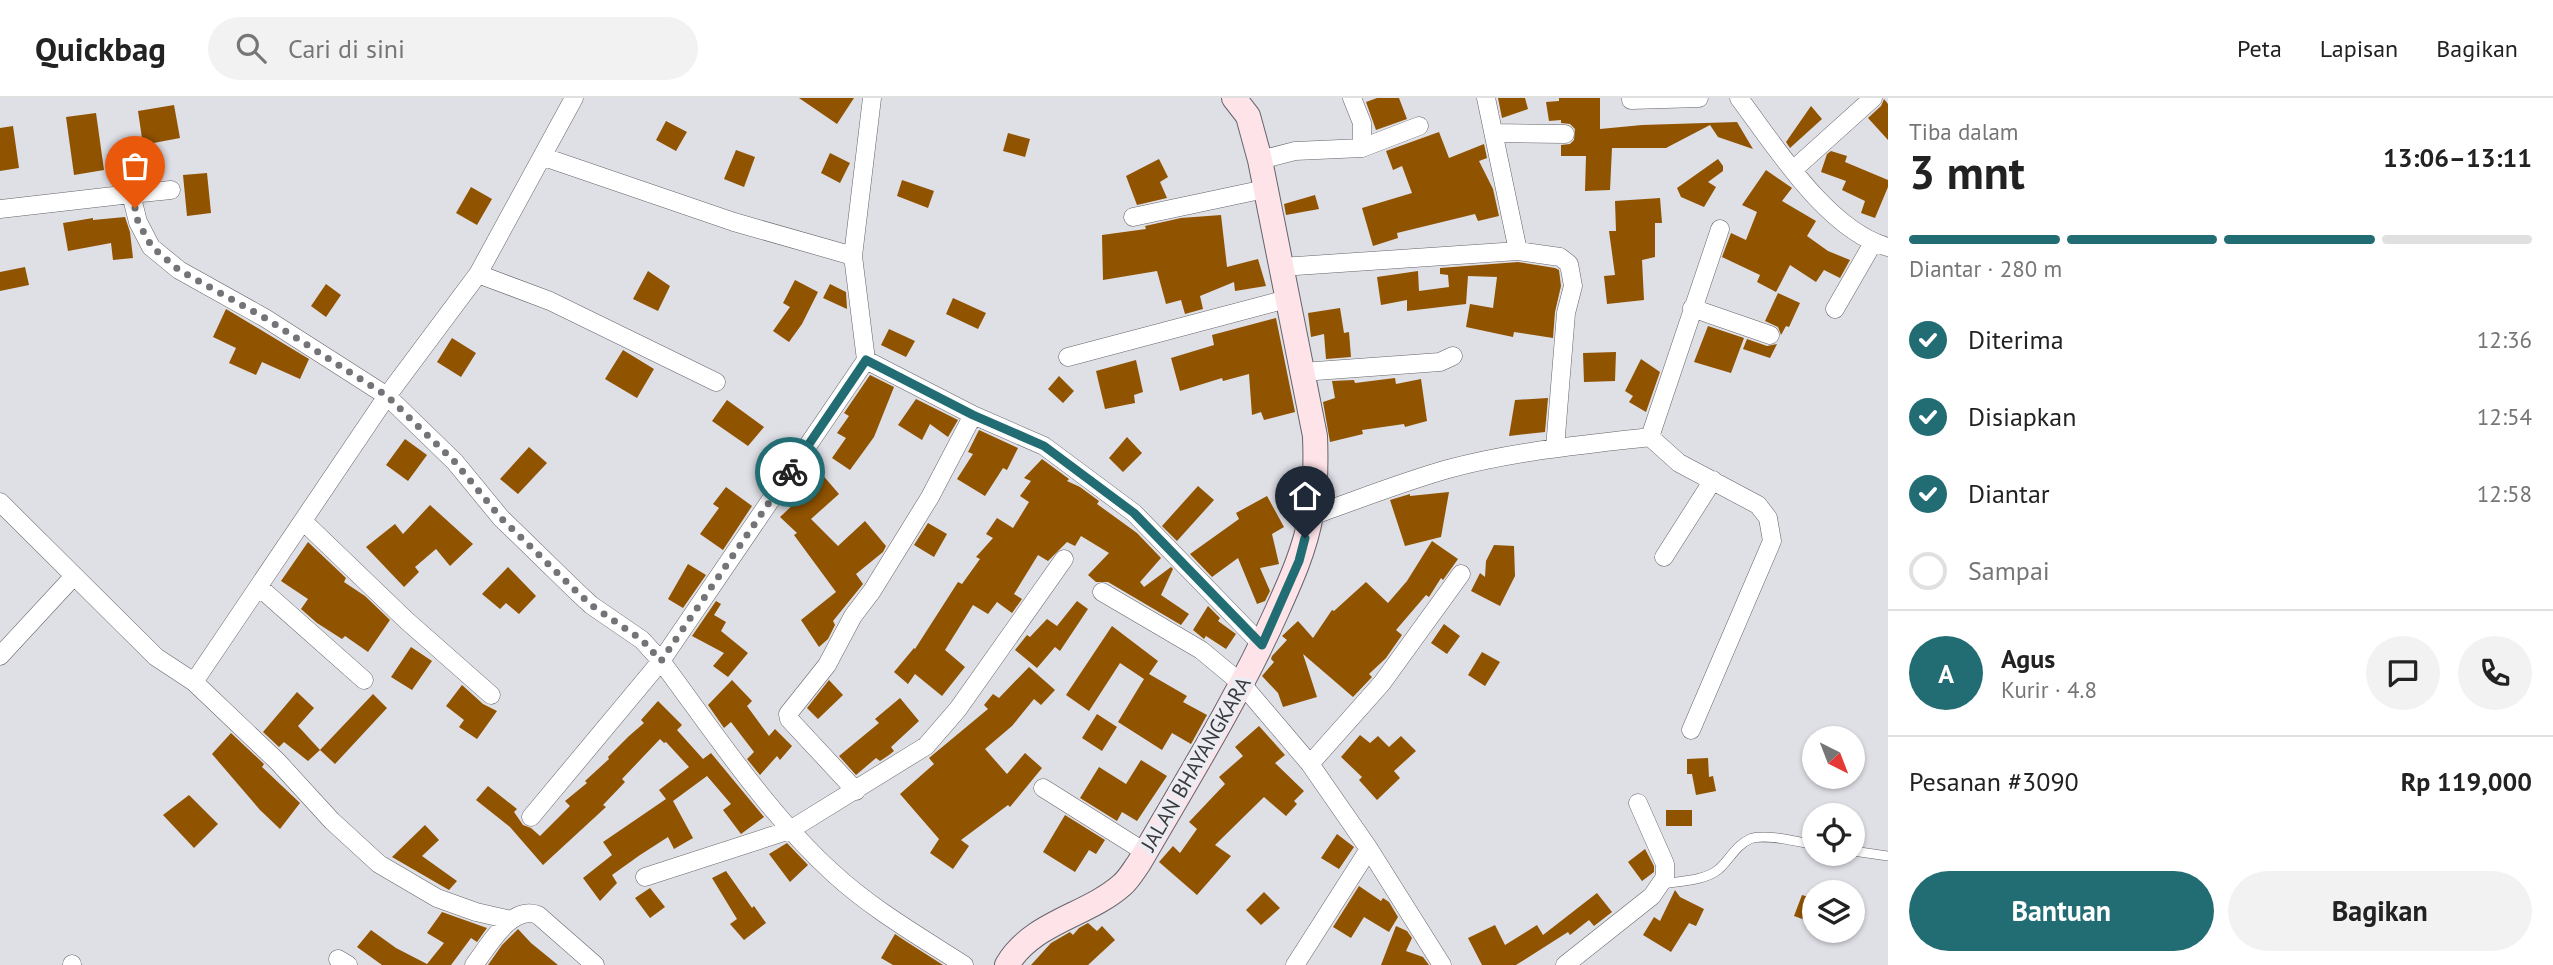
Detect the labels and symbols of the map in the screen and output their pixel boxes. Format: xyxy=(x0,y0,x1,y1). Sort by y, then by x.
pin xyxy=(105,136,165,208)
courier xyxy=(755,437,825,507)
pin xyxy=(1275,466,1335,538)
street label: JALAN BHAYANGKARA xyxy=(1134,671,1257,857)
north arrow xyxy=(1802,726,1866,789)

